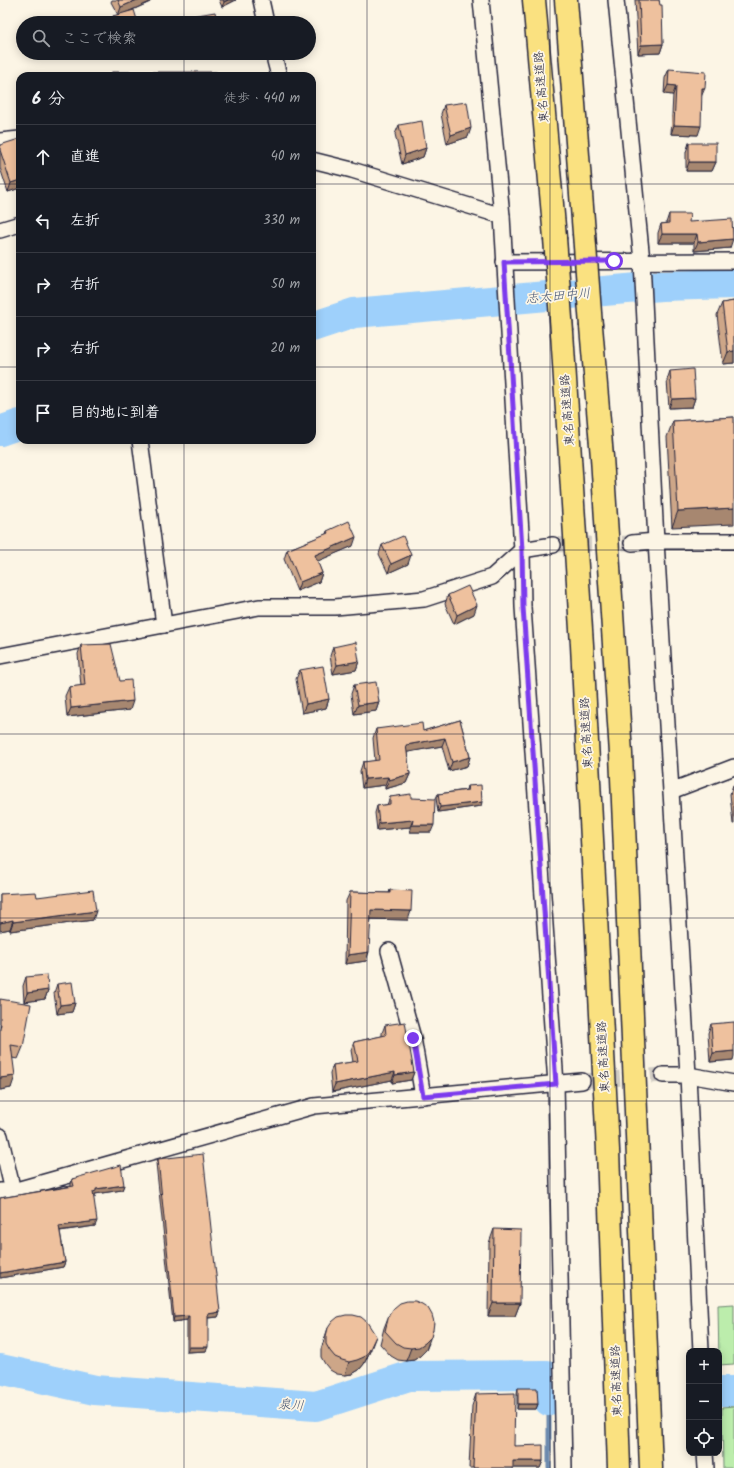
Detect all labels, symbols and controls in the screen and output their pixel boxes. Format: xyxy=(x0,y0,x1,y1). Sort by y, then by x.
search box xyxy=(16,16,316,60)
icon: search xyxy=(30,27,52,49)
text: ここで検索 xyxy=(62,27,137,51)
street label: 東名高速道路 xyxy=(529,50,554,124)
text: 6 分 xyxy=(32,86,65,113)
text: 徒歩 · 440 m xyxy=(224,88,300,109)
text: 直進 xyxy=(70,145,100,169)
icon: ahead xyxy=(32,146,54,168)
text: 40 m xyxy=(271,146,300,167)
text: 左折 xyxy=(70,209,100,233)
icon: left xyxy=(32,210,54,232)
text: 330 m xyxy=(263,210,300,231)
route start xyxy=(605,252,623,270)
text: 右折 xyxy=(70,273,100,297)
icon: right xyxy=(32,274,54,296)
text: 50 m xyxy=(271,274,300,295)
water label: 志太田中川 xyxy=(525,283,591,310)
text: 右折 xyxy=(70,337,100,361)
icon: right xyxy=(32,338,54,360)
text: 20 m xyxy=(270,338,300,359)
street label: 東名高速道路 xyxy=(556,373,579,447)
text: 目的地に到着 xyxy=(70,401,160,425)
icon: arrive xyxy=(32,402,54,424)
street label: 東名高速道路 xyxy=(575,697,598,769)
street label: 東名高速道路 xyxy=(592,1021,615,1093)
route end xyxy=(404,1029,422,1047)
street label: 東名高速道路 xyxy=(606,1345,627,1417)
map controls xyxy=(686,1348,722,1456)
button: + xyxy=(686,1348,722,1384)
button: − xyxy=(686,1384,722,1420)
water label: 泉川 xyxy=(277,1394,305,1417)
button: locate xyxy=(686,1420,722,1456)

